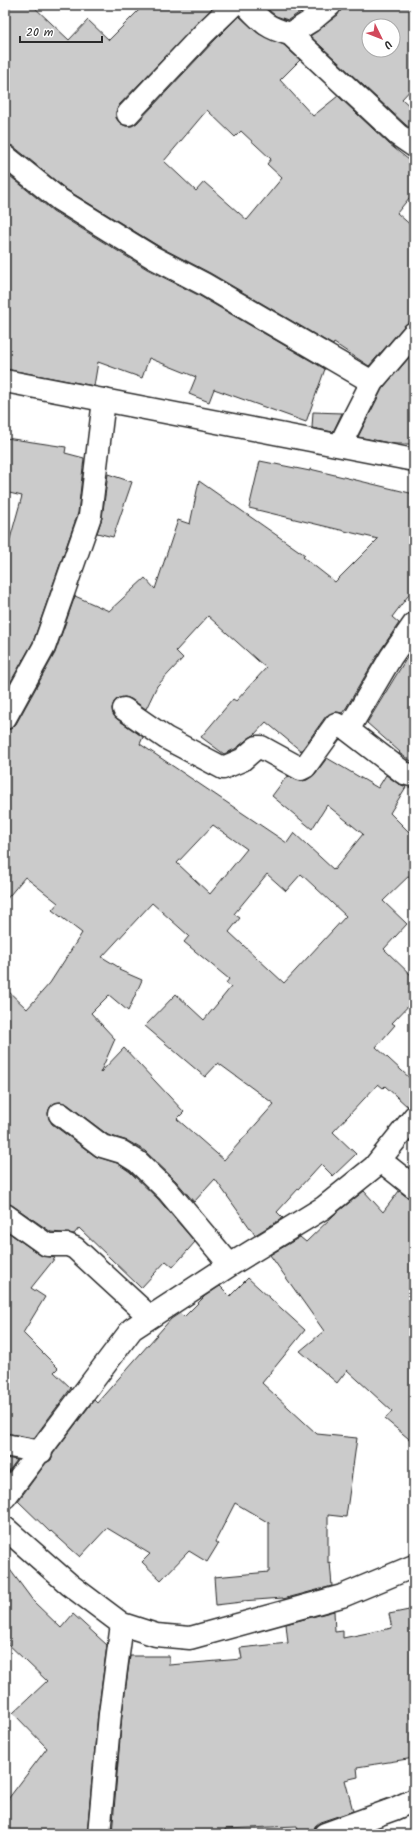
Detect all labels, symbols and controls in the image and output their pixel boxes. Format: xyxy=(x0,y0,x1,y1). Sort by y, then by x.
scale bar xyxy=(20,18,102,44)
north arrow xyxy=(361,18,401,58)
text: 20 m xyxy=(26,23,54,42)
text: U xyxy=(378,36,396,53)

